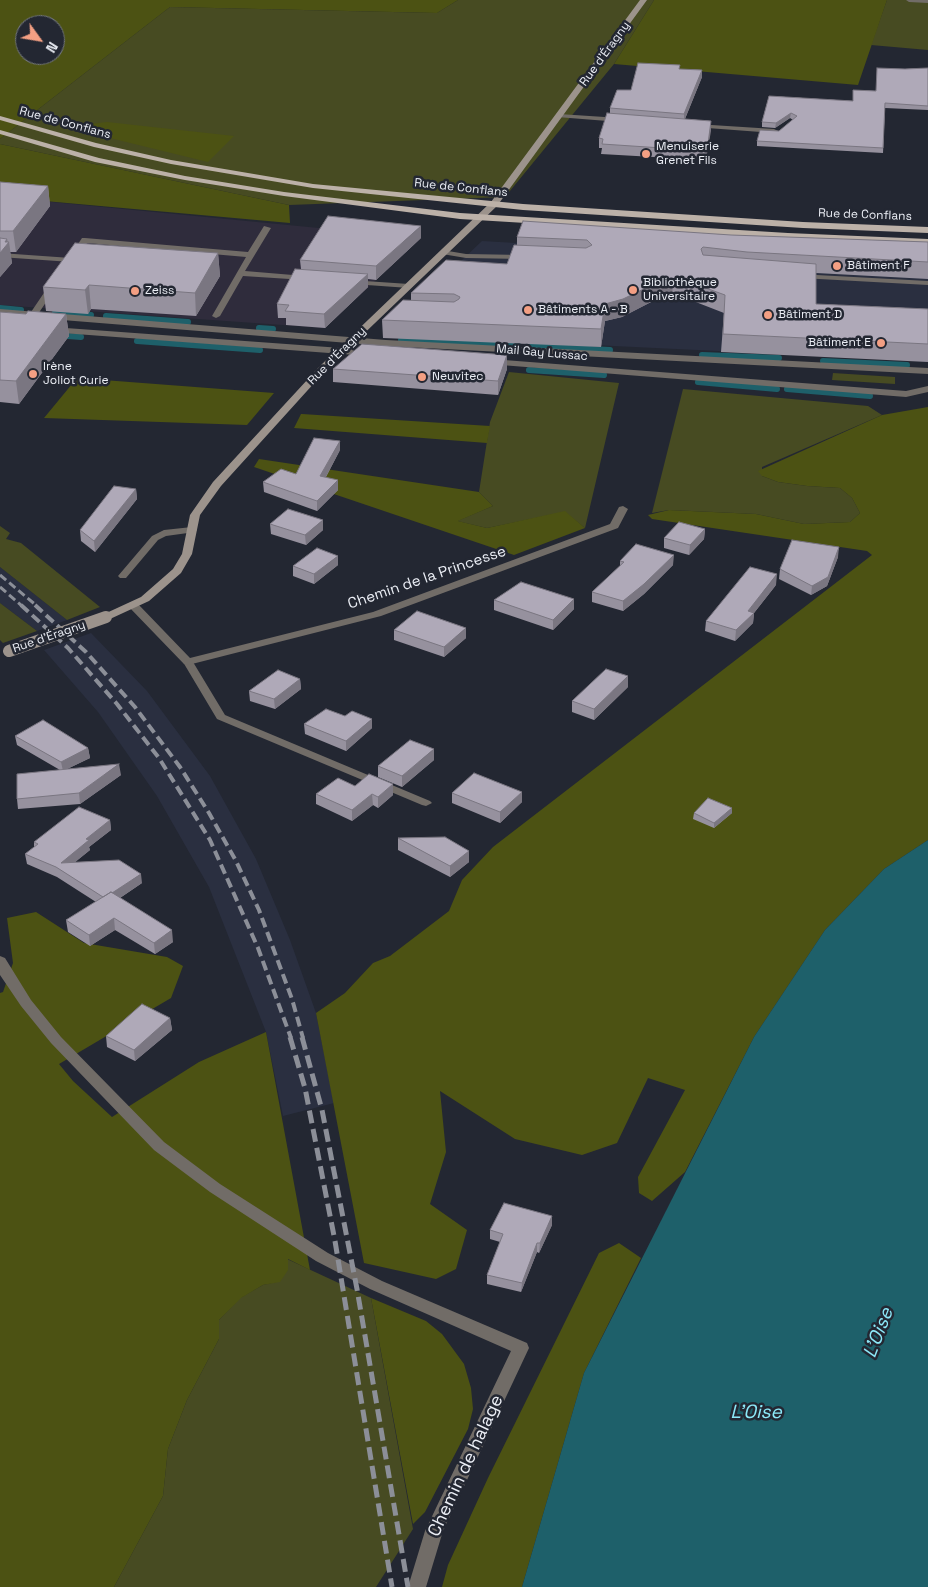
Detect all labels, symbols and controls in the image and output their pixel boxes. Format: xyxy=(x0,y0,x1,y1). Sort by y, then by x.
north arrow xyxy=(15,15,65,65)
street label: Rue d'Éragny xyxy=(577,19,633,89)
text: N xyxy=(42,39,62,56)
street label: Rue de Conflans xyxy=(18,104,112,142)
place label: Menuiserie Grenet Fils xyxy=(656,140,719,168)
marker: Menuiserie Grenet Fils xyxy=(640,148,652,160)
street label: Rue de Conflans xyxy=(414,176,508,200)
street label: Rue de Conflans xyxy=(818,206,912,224)
place label: Bâtiment F xyxy=(847,259,910,273)
marker: Bâtiment F xyxy=(831,260,843,272)
place label: Bibliothèque Universitaire xyxy=(643,276,717,304)
place label: Zeiss xyxy=(145,284,174,298)
marker: Bibliothèque Universitaire xyxy=(627,284,639,296)
marker: Zeiss xyxy=(129,285,141,297)
place label: Bâtiments A - B xyxy=(538,303,628,317)
marker: Bâtiments A - B xyxy=(522,304,534,316)
place label: Bâtiment D xyxy=(778,308,842,322)
marker: Bâtiment D xyxy=(762,309,774,321)
street label: Rue d'Éragny xyxy=(305,324,369,388)
place label: Bâtiment E xyxy=(808,336,871,350)
marker: Bâtiment E xyxy=(875,337,887,349)
street label: Mail Gay Lussac xyxy=(496,342,588,364)
place label: Irène Joliot Curie xyxy=(43,360,109,388)
marker: Irène Joliot Curie xyxy=(27,368,39,380)
place label: Neuvitec xyxy=(432,370,483,384)
marker: Neuvitec xyxy=(416,371,428,383)
street label: Chemin de la Princesse xyxy=(346,542,508,614)
street label: Rue d'Éragny xyxy=(11,618,87,656)
water label: L'Oise xyxy=(859,1305,899,1361)
street label: Chemin de halage xyxy=(424,1392,508,1540)
water label: L’Oise xyxy=(730,1402,782,1424)

